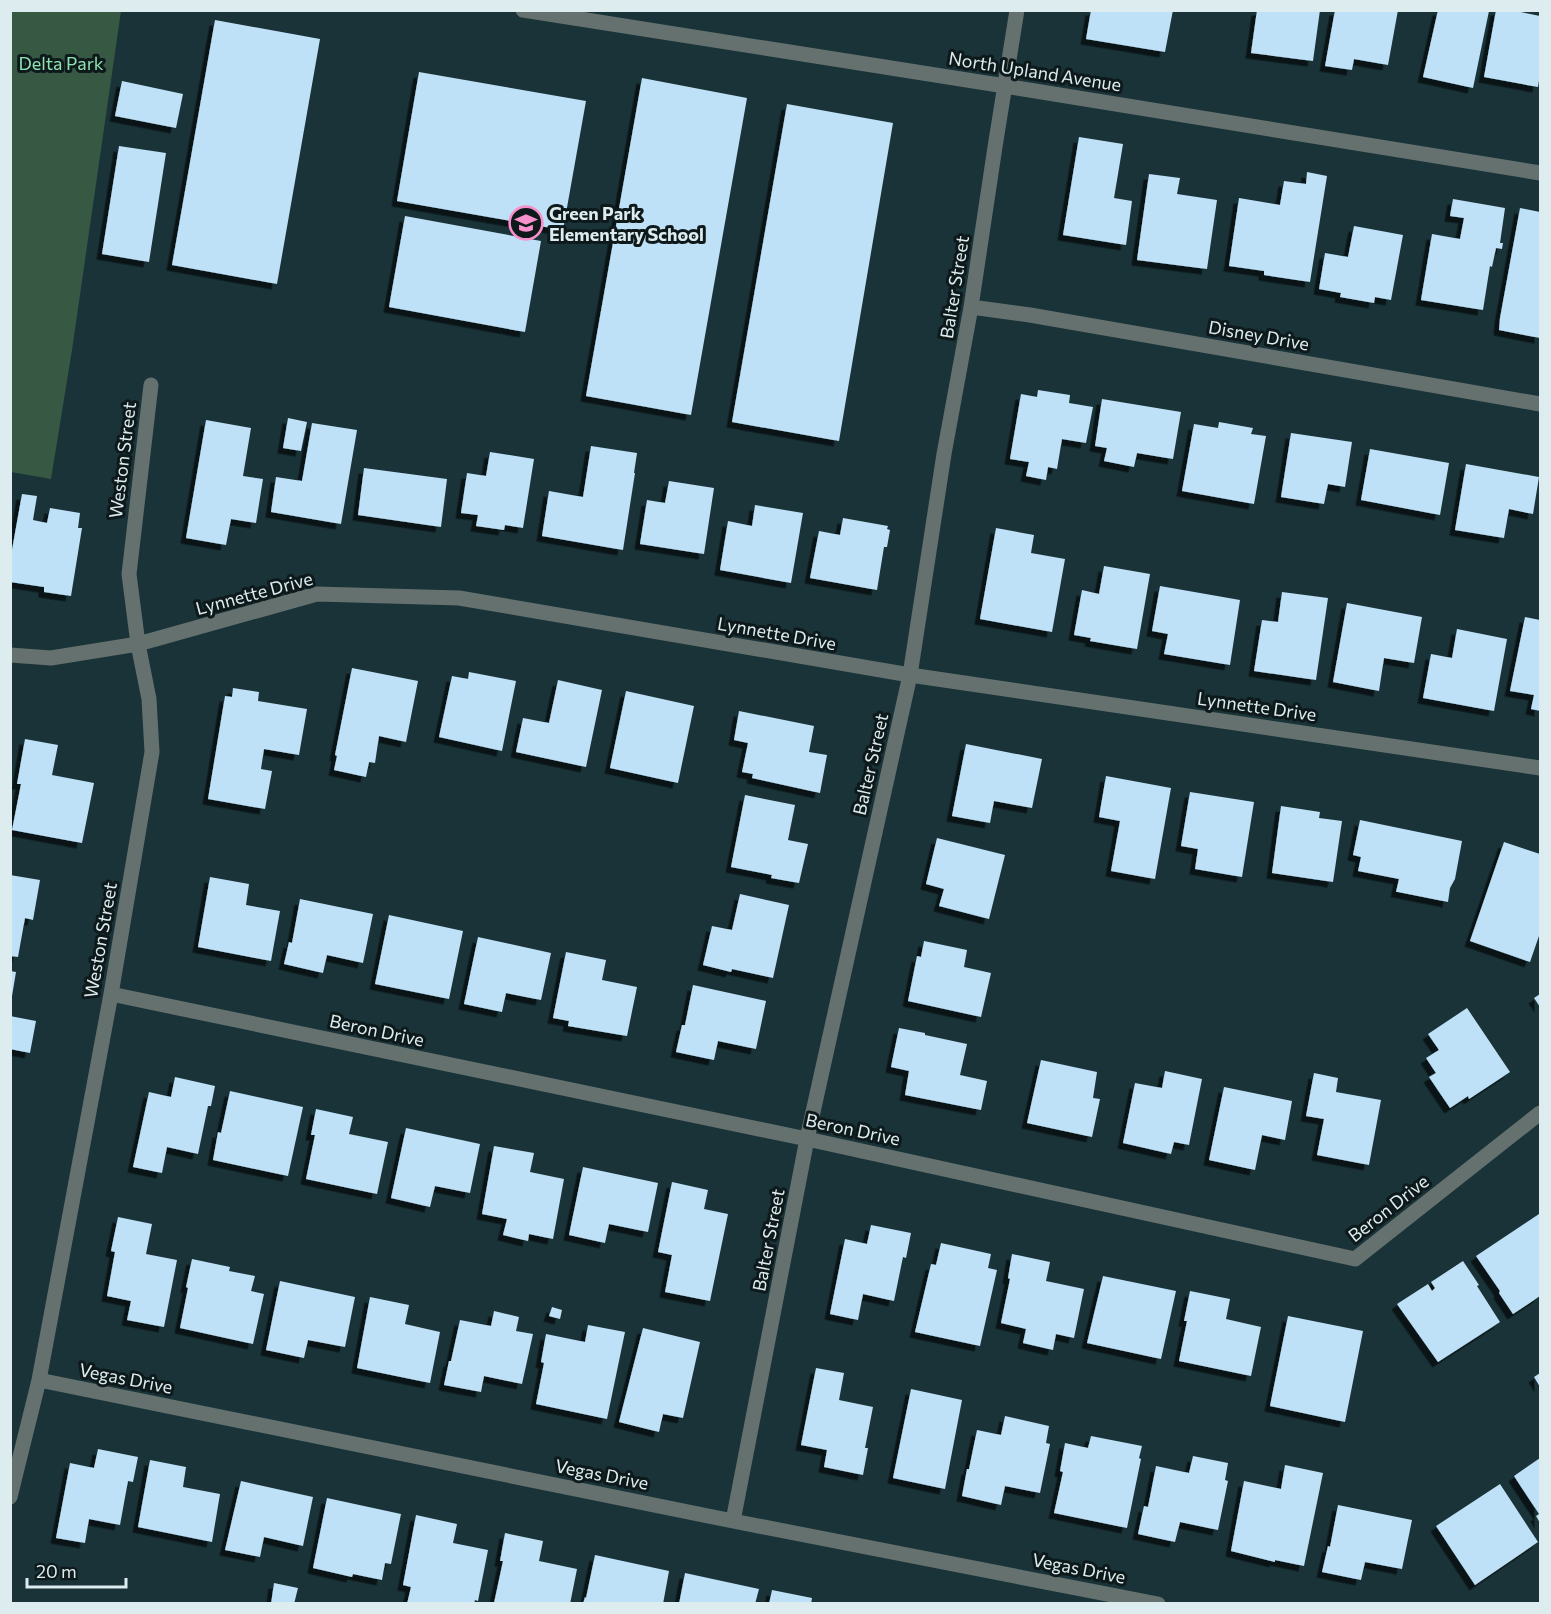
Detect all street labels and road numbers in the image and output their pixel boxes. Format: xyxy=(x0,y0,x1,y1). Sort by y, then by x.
street label: North Upland Avenue xyxy=(947,46,1123,96)
street label: Balter Street xyxy=(935,234,973,340)
street label: Disney Drive xyxy=(1207,315,1311,355)
street label: Weston Street xyxy=(104,400,140,520)
street label: Lynnette Drive xyxy=(193,567,315,619)
street label: Lynnette Drive xyxy=(716,612,838,654)
street label: Lynnette Drive xyxy=(1196,687,1318,725)
street label: Balter Street xyxy=(848,711,892,817)
street label: Weston Street xyxy=(79,880,121,1000)
street label: Beron Drive xyxy=(328,1009,426,1051)
street label: Beron Drive xyxy=(804,1108,902,1150)
street label: Beron Drive xyxy=(1343,1170,1433,1246)
street label: Balter Street xyxy=(747,1187,789,1293)
street label: Vegas Drive xyxy=(77,1358,175,1398)
street label: Vegas Drive xyxy=(553,1454,651,1494)
street label: Vegas Drive xyxy=(1030,1548,1128,1588)

